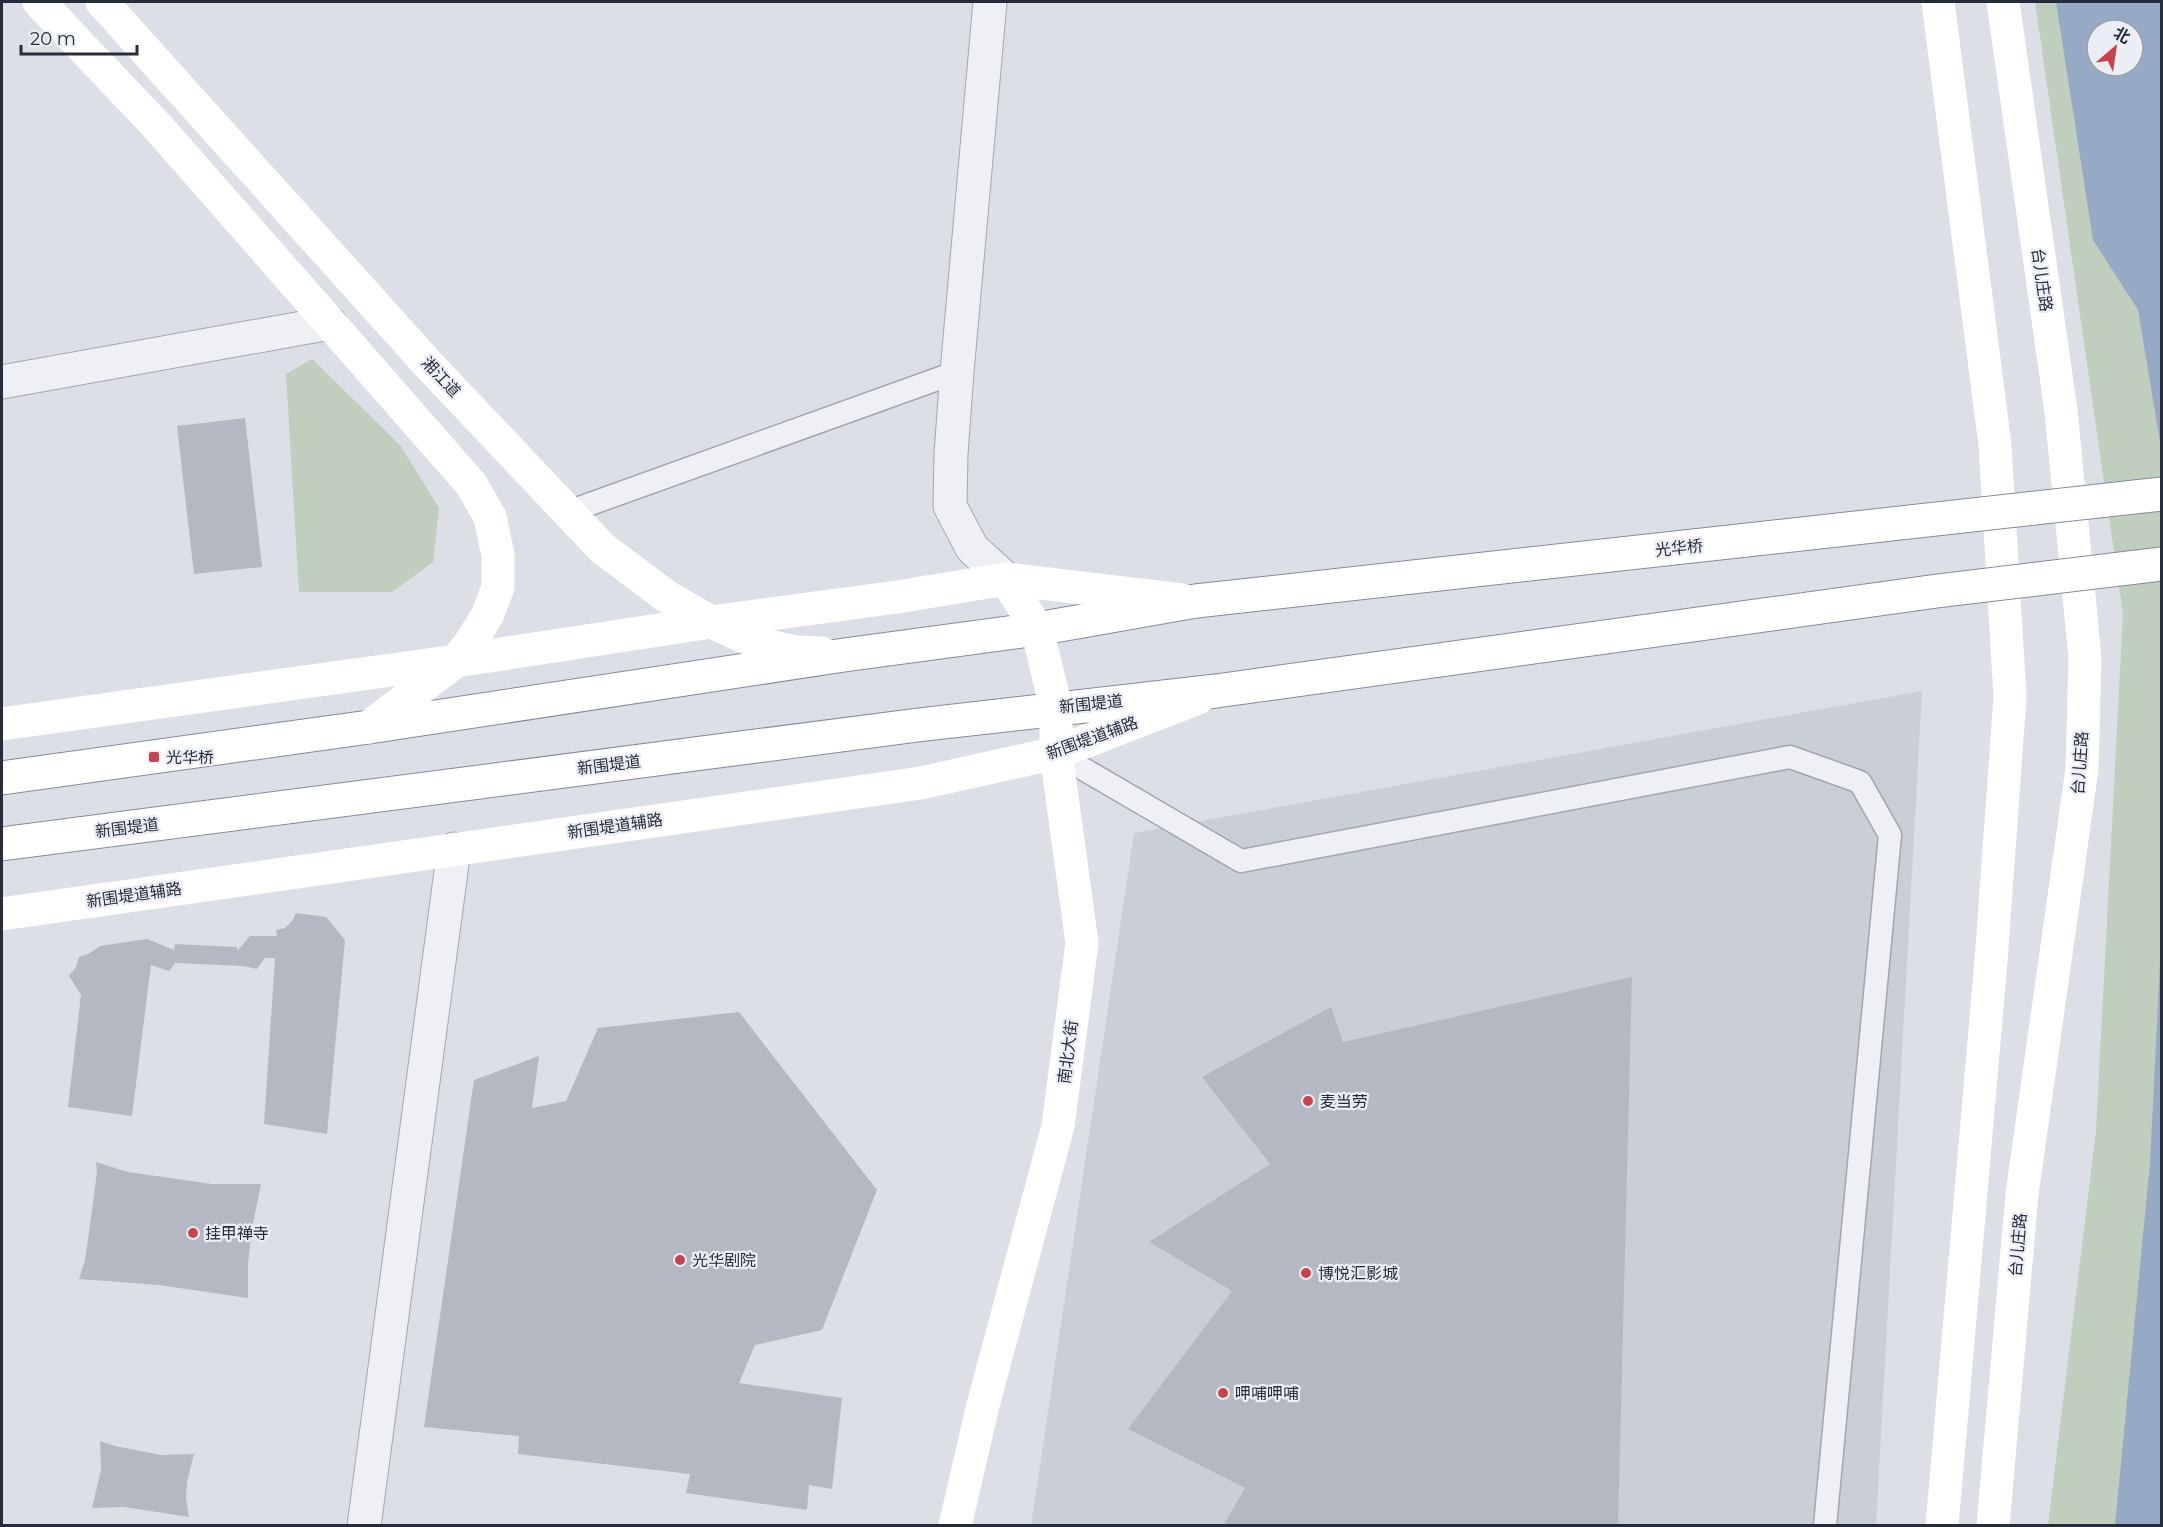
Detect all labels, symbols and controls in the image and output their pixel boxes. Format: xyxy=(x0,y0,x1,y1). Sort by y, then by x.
scale bar xyxy=(21,18,136,56)
north arrow xyxy=(2085,18,2145,78)
text: 北 xyxy=(2110,23,2134,48)
text: 20 m xyxy=(30,28,76,50)
street label: 台儿庄路 xyxy=(2028,247,2056,313)
street label: 湘江道 xyxy=(418,353,464,401)
street label: 光华桥 xyxy=(1654,536,1704,560)
street label: 新围堤道 xyxy=(1058,691,1124,717)
street label: 新围堤道辅路 xyxy=(1044,713,1140,763)
street label: 台儿庄路 xyxy=(2068,730,2092,796)
place label: 光华桥 xyxy=(166,748,214,767)
marker: 光华桥 xyxy=(147,750,161,764)
street label: 新围堤道 xyxy=(576,752,642,778)
street label: 新围堤道辅路 xyxy=(566,810,664,842)
street label: 新围堤道 xyxy=(94,815,160,841)
street label: 新围堤道辅路 xyxy=(85,879,183,911)
street label: 南北大街 xyxy=(1055,1019,1081,1085)
place label: 麦当劳 xyxy=(1320,1092,1368,1111)
marker: 麦当劳 xyxy=(1301,1094,1315,1108)
street label: 台儿庄路 xyxy=(2006,1212,2030,1278)
place label: 挂甲禅寺 xyxy=(205,1224,269,1243)
marker: 挂甲禅寺 xyxy=(186,1226,200,1240)
place label: 光华剧院 xyxy=(692,1251,756,1270)
marker: 光华剧院 xyxy=(673,1253,687,1267)
place label: 博悦汇影城 xyxy=(1318,1264,1398,1283)
marker: 博悦汇影城 xyxy=(1299,1266,1313,1280)
place label: 呷哺呷哺 xyxy=(1235,1384,1299,1403)
marker: 呷哺呷哺 xyxy=(1216,1386,1230,1400)

